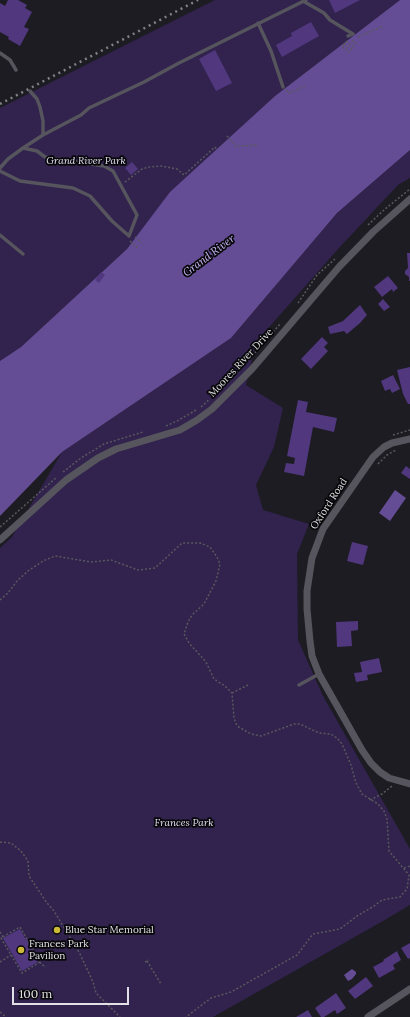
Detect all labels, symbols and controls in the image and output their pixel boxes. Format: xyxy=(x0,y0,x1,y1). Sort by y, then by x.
park label: Grand River Park xyxy=(46,155,126,167)
water label: Grand River xyxy=(181,232,237,280)
street label: Moores River Drive xyxy=(206,326,276,400)
street label: Oxford Road xyxy=(308,476,350,532)
park label: Frances Park xyxy=(155,817,213,829)
place label: Blue Star Memorial xyxy=(65,924,154,936)
marker: Blue Star Memorial xyxy=(52,925,62,935)
place label: Frances Park Pavilion xyxy=(29,938,89,962)
marker: Frances Park Pavilion xyxy=(16,945,26,955)
scale bar xyxy=(14,979,131,1005)
text: 100 m xyxy=(19,986,52,1001)

